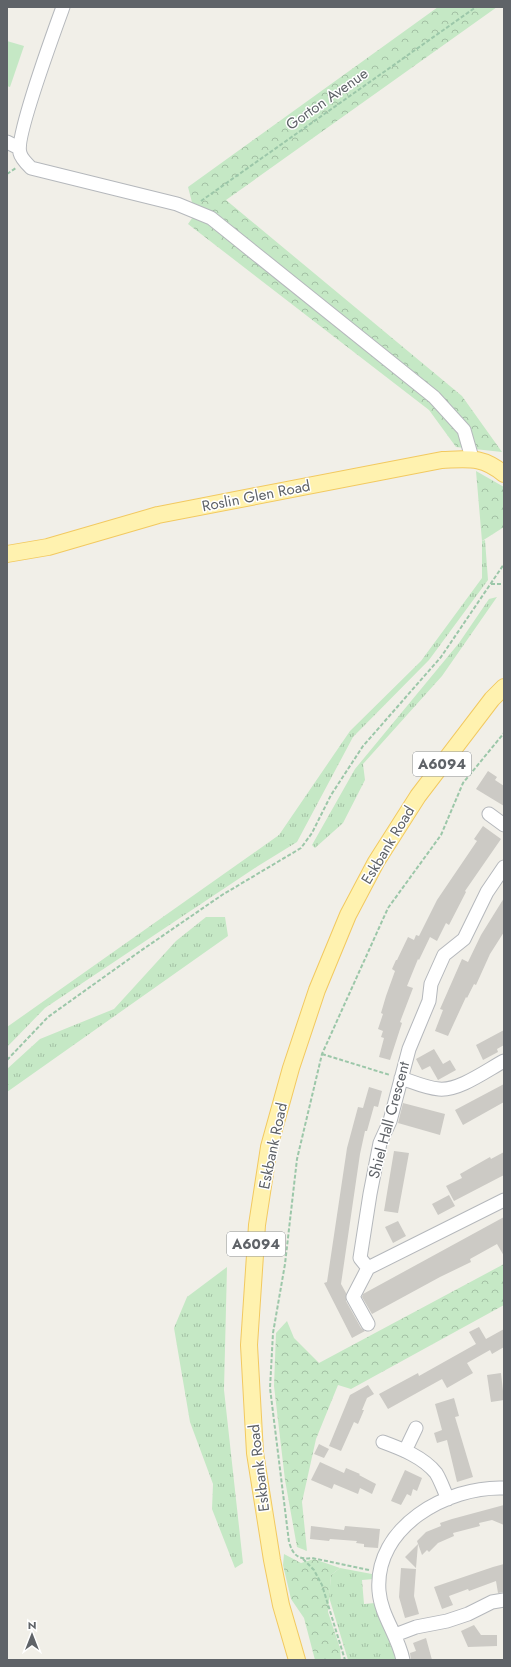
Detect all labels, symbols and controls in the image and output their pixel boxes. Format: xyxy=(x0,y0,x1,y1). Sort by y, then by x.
street label: Gorton Avenue xyxy=(281,62,373,136)
street label: Roslin Glen Road xyxy=(200,475,312,517)
road number: A6094 xyxy=(413,752,471,776)
street label: Eskbank Road xyxy=(356,802,420,888)
street label: Shiel Hall Crescent xyxy=(363,1059,415,1181)
street label: Eskbank Road xyxy=(253,1101,293,1191)
road number: A6094 xyxy=(227,1232,285,1256)
street label: Eskbank Road xyxy=(243,1423,275,1513)
north arrow xyxy=(12,1615,52,1655)
text: N xyxy=(28,1617,36,1633)

